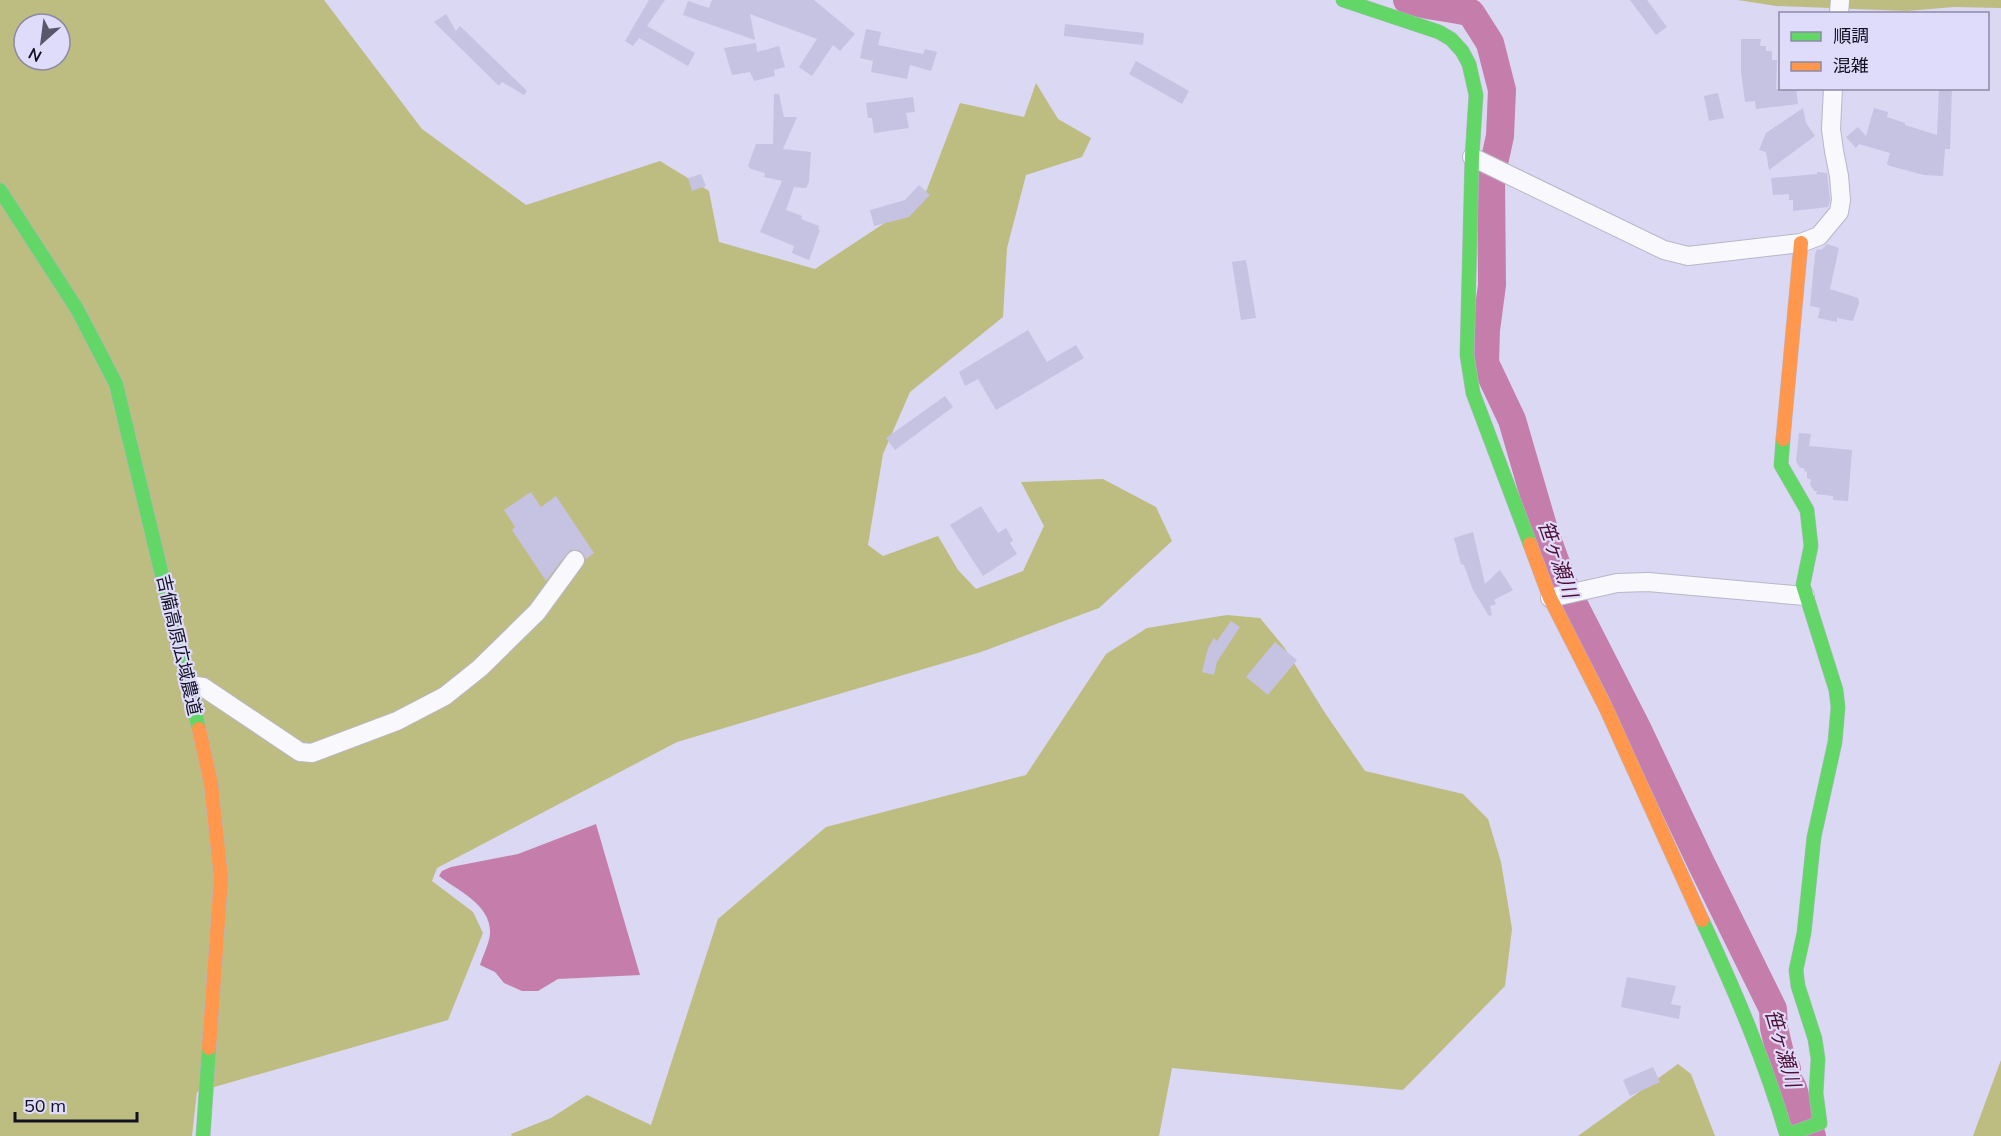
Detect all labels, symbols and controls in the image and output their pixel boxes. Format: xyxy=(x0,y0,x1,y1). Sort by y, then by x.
north arrow xyxy=(12,12,72,72)
legend xyxy=(1779,12,1989,90)
text: 順調 xyxy=(1833,24,1869,47)
text: N xyxy=(25,44,45,67)
text: 混雑 xyxy=(1833,54,1869,77)
water label: 笹ヶ瀬川 xyxy=(1534,517,1584,603)
street label: 吉備高原広域農道 xyxy=(152,572,207,718)
water label: 笹ヶ瀬川 xyxy=(1760,1006,1807,1092)
scale bar xyxy=(15,1085,136,1123)
text: 50 m xyxy=(24,1094,66,1117)

